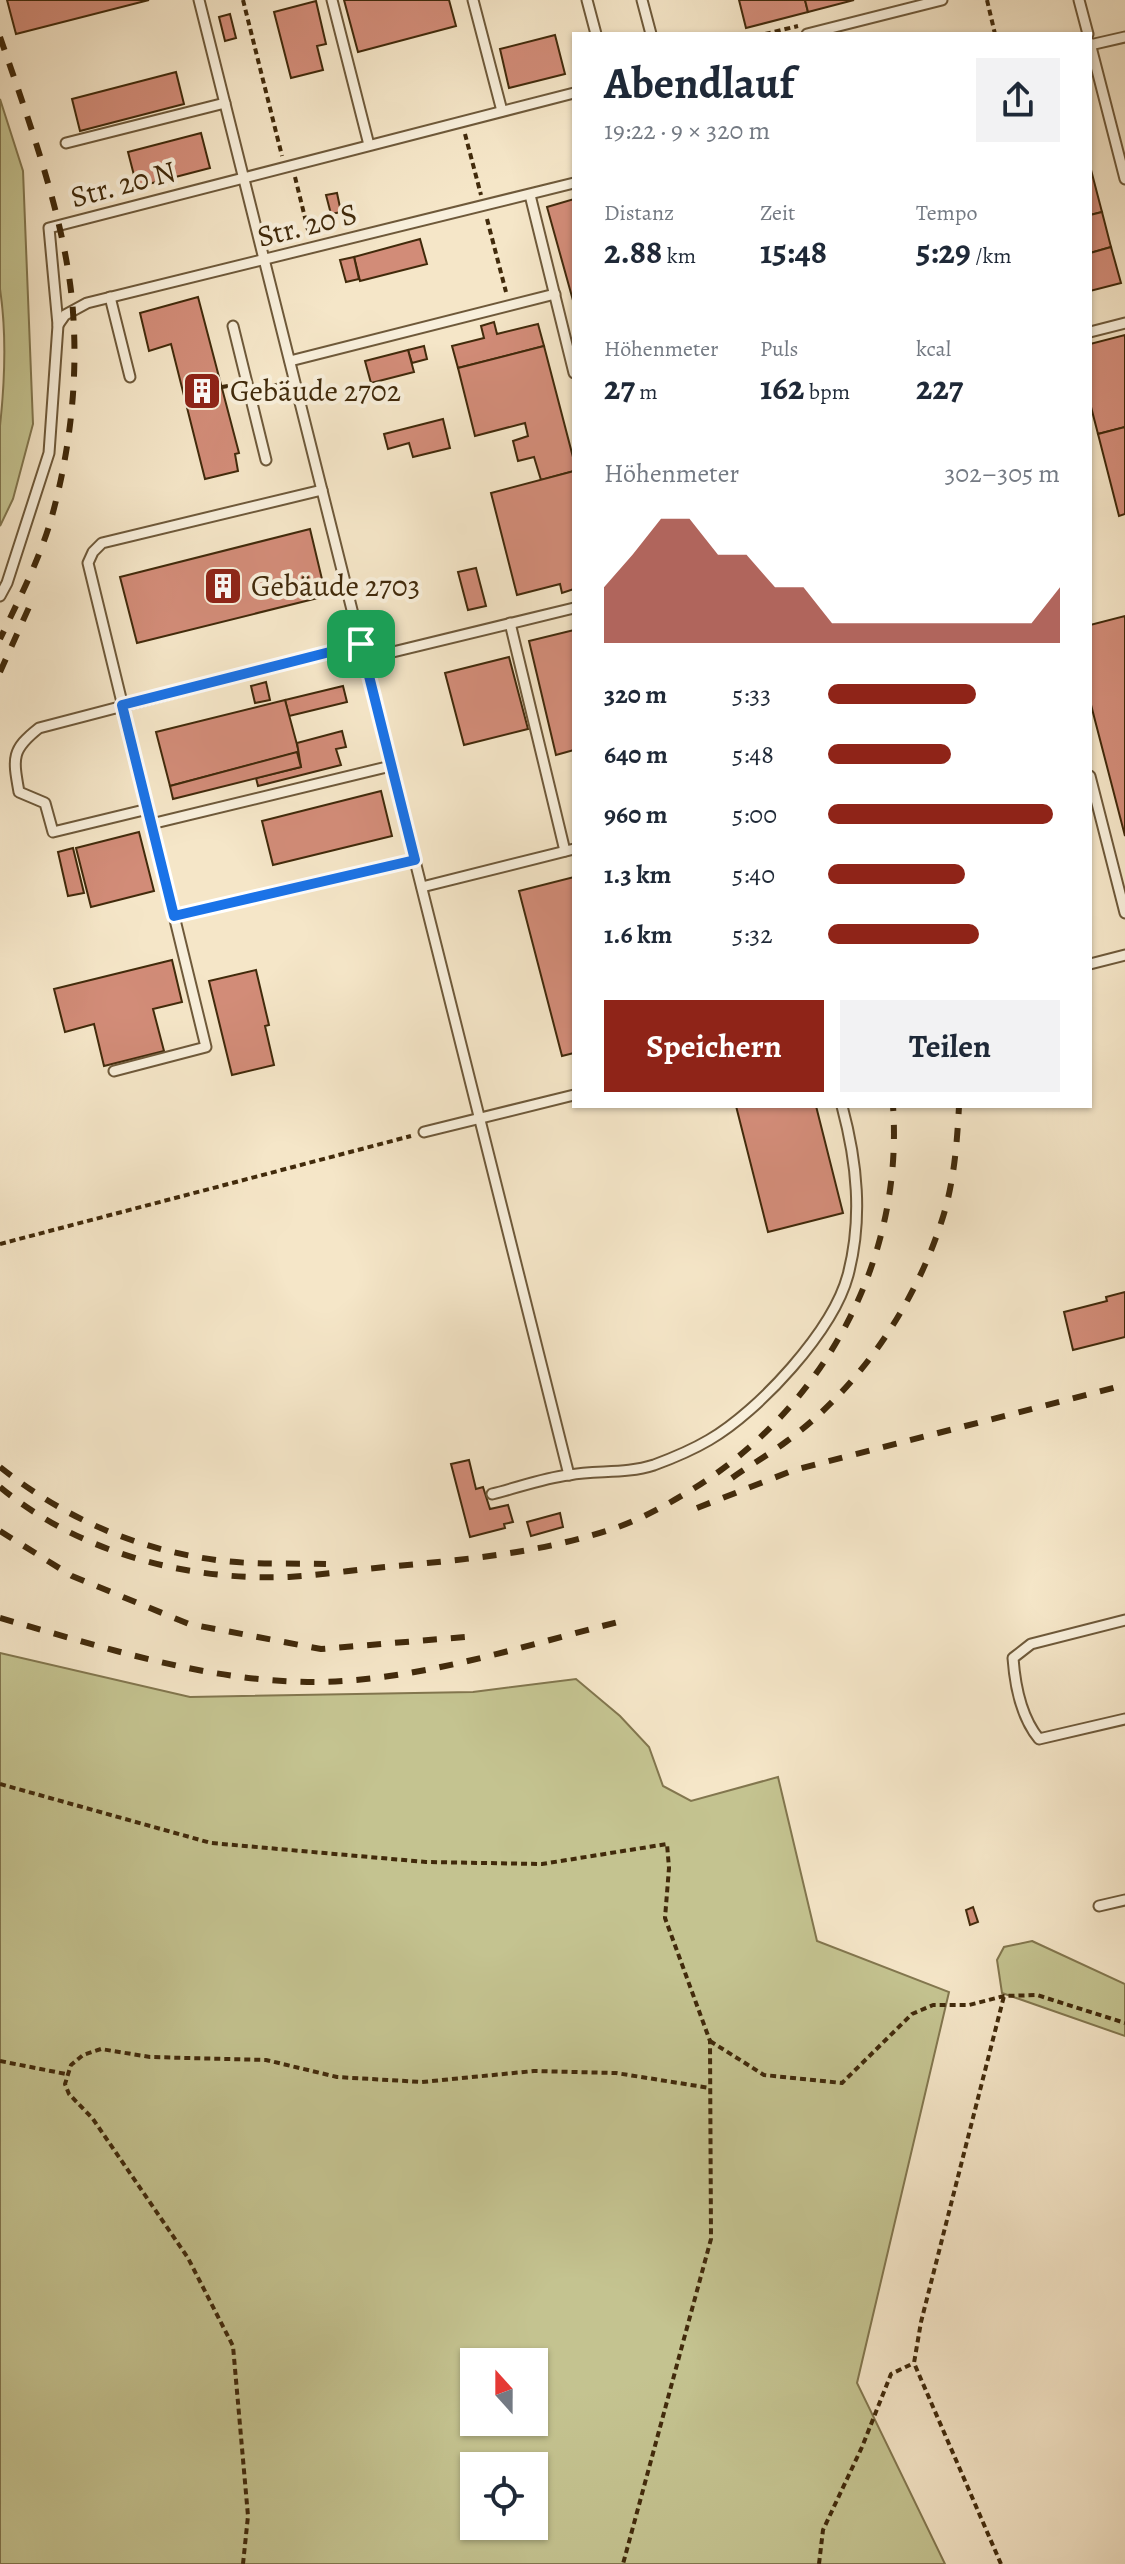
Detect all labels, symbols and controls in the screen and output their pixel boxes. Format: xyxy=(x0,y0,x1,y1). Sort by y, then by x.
text: Abendlauf xyxy=(604,53,794,113)
button: share xyxy=(976,58,1060,142)
text: 19:22 · 9 × 320 m xyxy=(604,113,770,148)
street label: Str. 20 N xyxy=(66,151,180,217)
street label: Str. 20 S xyxy=(253,193,361,257)
text: Distanz xyxy=(604,198,674,228)
text: Zeit xyxy=(760,198,795,228)
text: Tempo xyxy=(916,198,977,228)
text: 2.88 xyxy=(604,228,662,275)
text: 15:48 xyxy=(760,228,827,275)
text: 5:29 xyxy=(916,228,971,275)
text: km xyxy=(662,241,696,271)
text: /km xyxy=(971,241,1012,271)
text: Höhenmeter xyxy=(604,334,718,364)
text: Puls xyxy=(760,334,798,364)
text: kcal xyxy=(916,334,951,364)
text: 27 xyxy=(604,364,635,411)
text: 162 xyxy=(760,364,804,411)
text: 227 xyxy=(916,364,963,411)
building icon: Gebäude 2702 xyxy=(181,370,223,412)
place label: Gebäude 2702 xyxy=(230,371,401,411)
text: m xyxy=(635,377,658,407)
text: bpm xyxy=(804,377,850,407)
text: Höhenmeter xyxy=(604,456,739,491)
text: 302–305 m xyxy=(945,456,1060,491)
building icon: Gebäude 2703 xyxy=(202,565,244,607)
place label: Gebäude 2703 xyxy=(251,566,420,606)
pin xyxy=(327,610,395,678)
icon: arrive xyxy=(339,622,383,666)
text: 320 m xyxy=(604,677,667,712)
text: 5:33 xyxy=(732,677,771,712)
text: 640 m xyxy=(604,737,668,772)
text: 5:48 xyxy=(732,737,774,772)
text: 960 m xyxy=(604,797,668,832)
text: 5:00 xyxy=(732,797,777,832)
text: 1.3 km xyxy=(604,857,671,892)
text: 5:40 xyxy=(732,857,775,892)
text: 1.6 km xyxy=(604,917,672,952)
text: 5:32 xyxy=(732,917,773,952)
button: Speichern xyxy=(604,1000,824,1092)
button: Teilen xyxy=(840,1000,1060,1092)
north arrow xyxy=(460,2348,548,2436)
map controls xyxy=(460,2348,548,2540)
button: locate xyxy=(460,2452,548,2540)

